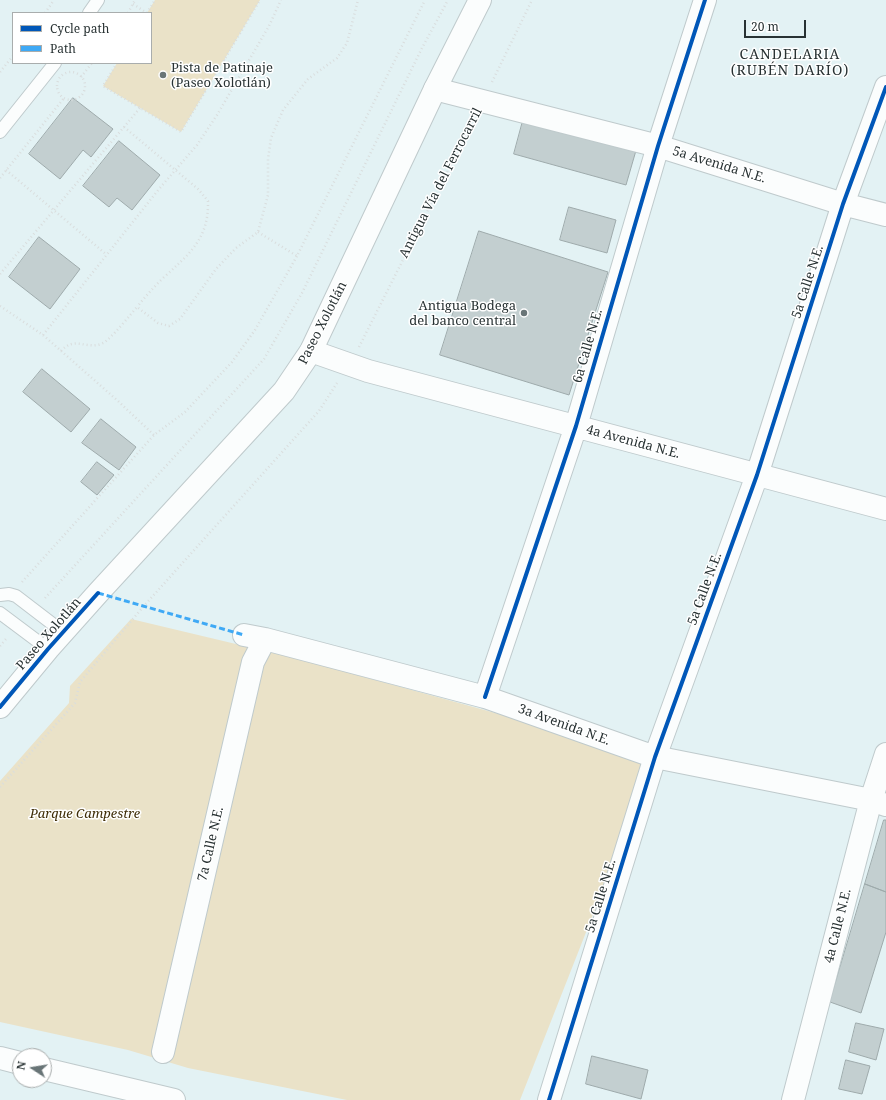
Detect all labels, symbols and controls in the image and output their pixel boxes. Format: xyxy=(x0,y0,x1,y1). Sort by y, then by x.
legend xyxy=(12,12,152,64)
scale bar xyxy=(746,12,808,38)
text: 20 m xyxy=(751,18,779,35)
text: Cycle path xyxy=(50,20,109,37)
text: Path xyxy=(50,40,76,57)
district label: CANDELARIA (RUBÉN DARÍO) xyxy=(731,47,849,80)
place label: Pista de Patinaje (Paseo Xolotlán) xyxy=(171,60,273,91)
marker: Pista de Patinaje (Paseo Xolotlán) xyxy=(158,70,168,80)
street label: Antigua Vía del Ferrocarril xyxy=(396,105,486,261)
street label: 5a Avenida N.E. xyxy=(671,143,767,187)
street label: 5a Calle N.E. xyxy=(789,243,827,321)
street label: Paseo Xolotlán xyxy=(295,279,351,367)
place label: Antigua Bodega del banco central xyxy=(409,298,516,329)
street label: 6a Calle N.E. xyxy=(570,307,606,385)
marker: Antigua Bodega del banco central xyxy=(519,308,529,318)
street label: 4a Avenida N.E. xyxy=(584,422,682,462)
street label: 5a Calle N.E. xyxy=(685,551,725,627)
street label: Paseo Xolotlán xyxy=(13,595,85,673)
street label: 3a Avenida N.E. xyxy=(516,701,612,749)
street label: 7a Calle N.E. xyxy=(195,805,227,883)
park label: Parque Campestre xyxy=(30,806,140,822)
street label: 5a Calle N.E. xyxy=(582,857,620,935)
street label: 4a Calle N.E. xyxy=(821,887,855,965)
north arrow xyxy=(12,1048,52,1088)
text: N xyxy=(13,1060,29,1071)

